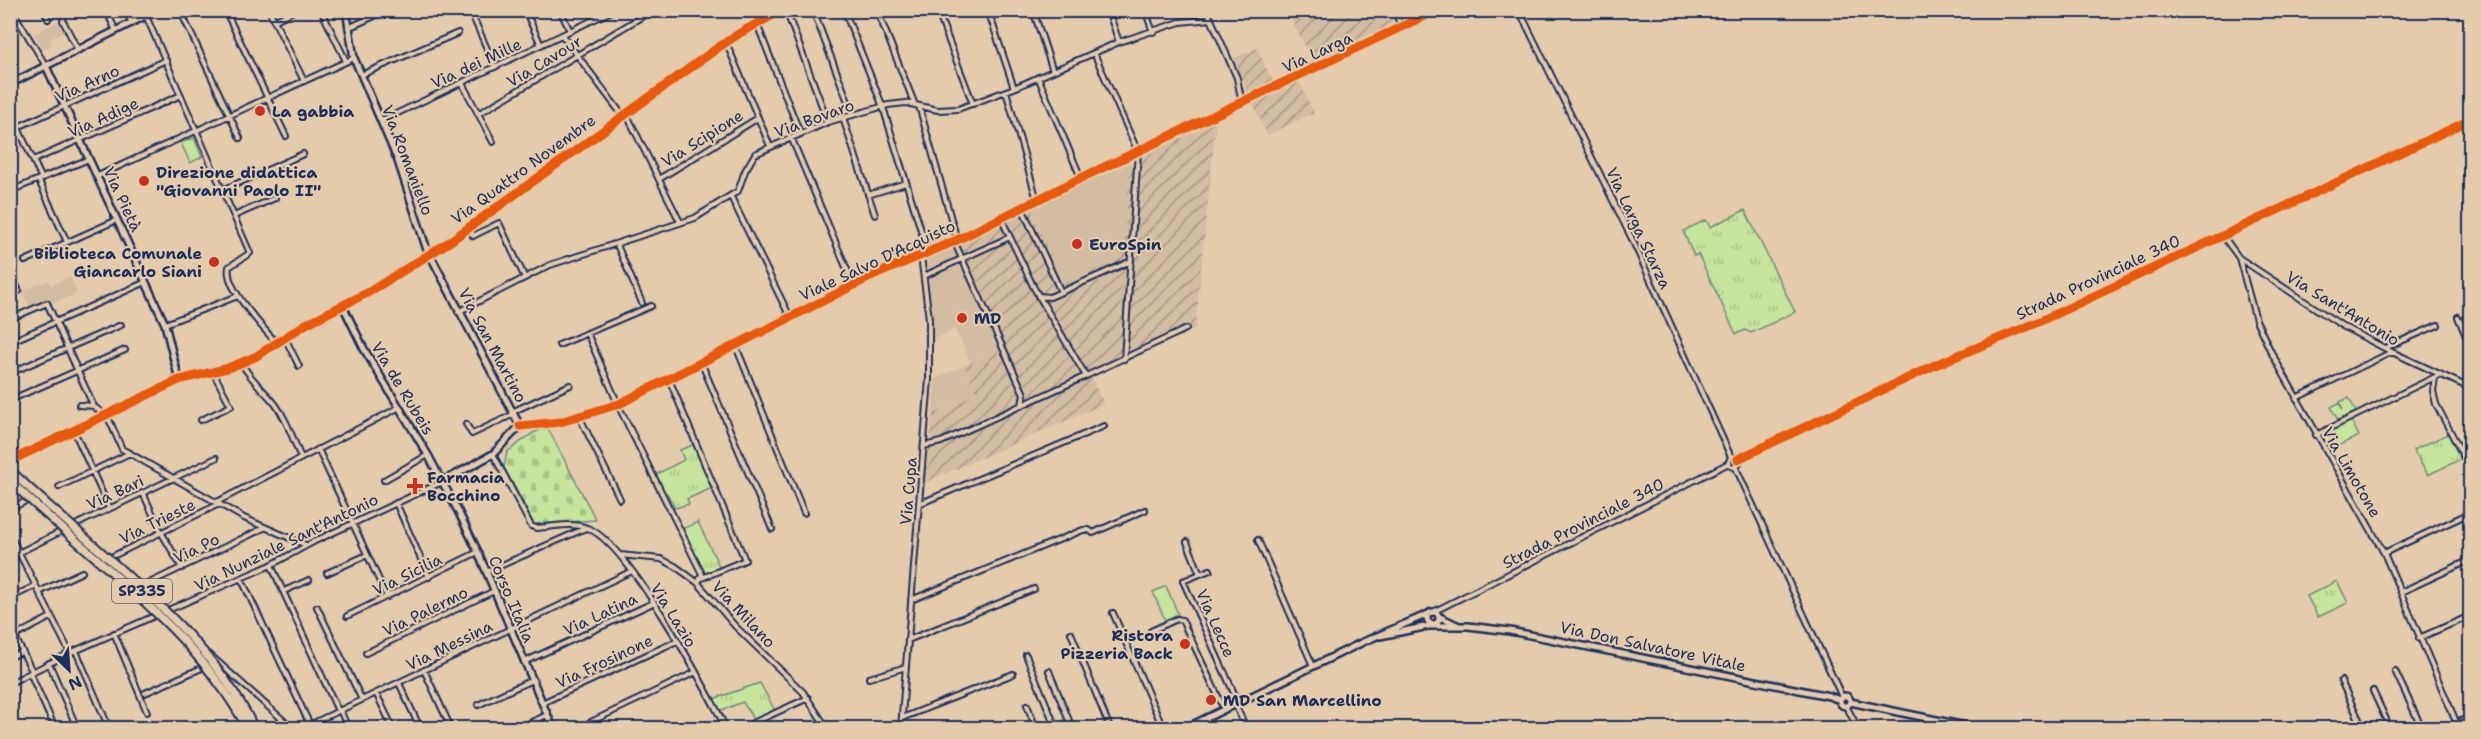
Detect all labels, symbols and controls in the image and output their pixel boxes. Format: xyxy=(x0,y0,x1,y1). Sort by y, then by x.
street label: Via Larga xyxy=(1279,27,1356,78)
street label: Via Cavour xyxy=(503,31,586,92)
street label: Via dei Mille xyxy=(428,33,525,94)
street label: Via Arno xyxy=(52,60,123,107)
street label: Via Adige xyxy=(65,93,142,142)
street label: Via Bovaro xyxy=(771,94,857,143)
place label: La gabbia xyxy=(272,101,354,122)
street label: Via Romaniello xyxy=(377,102,438,218)
marker: La gabbia xyxy=(253,104,267,118)
street label: Via Scipione xyxy=(657,105,747,172)
street label: Via Quattro Novembre xyxy=(447,110,600,229)
place label: Direzione didattica "Giovanni Paolo II" xyxy=(156,162,321,201)
street label: Via Pietà xyxy=(98,163,147,235)
street label: Via Larga Starza xyxy=(1601,164,1676,293)
marker: Direzione didattica "Giovanni Paolo II" xyxy=(137,174,151,188)
street label: Viale Salvo D'Acquisto xyxy=(796,215,959,306)
street label: Strada Provinciale 340 xyxy=(2013,230,2184,325)
place label: EuroSpin xyxy=(1089,234,1162,255)
marker: EuroSpin xyxy=(1070,237,1084,251)
place label: Biblioteca Comunale Giancarlo Siani xyxy=(34,243,202,282)
marker: Biblioteca Comunale Giancarlo Siani xyxy=(207,255,221,269)
street label: Via Sant'Antonio xyxy=(2282,266,2403,351)
street label: Via San Martino xyxy=(454,284,532,406)
place label: MD xyxy=(974,308,1001,329)
marker: MD xyxy=(955,311,969,325)
street label: Via de Rubeis xyxy=(366,338,439,439)
street label: Via Limotone xyxy=(2317,423,2386,521)
street label: Via Cupa xyxy=(895,456,922,526)
place label: Farmacia Bocchino xyxy=(427,467,505,506)
street label: Via Bari xyxy=(83,470,147,515)
street label: Strada Provinciale 340 xyxy=(1499,473,1668,573)
marker: Farmacia Bocchino xyxy=(408,479,422,493)
street label: Via Nunziale Sant'Antonio xyxy=(191,489,382,596)
street label: Via Trieste xyxy=(116,494,199,549)
street label: Via Po xyxy=(170,528,223,569)
street label: Via Sicilia xyxy=(369,549,445,600)
street label: Corso Italia xyxy=(484,552,539,646)
street label: Via Milano xyxy=(707,576,780,652)
road number: SP335 xyxy=(112,579,172,603)
street label: Via Lazio xyxy=(646,579,702,651)
street label: Via Palermo xyxy=(379,582,471,641)
street label: Via Lecce xyxy=(1191,586,1240,661)
street label: Via Latina xyxy=(560,588,641,641)
street label: Via Messina xyxy=(402,615,496,675)
street label: Via Don Salvatore Vitale xyxy=(1558,617,1748,676)
place label: Ristora Pizzeria Back xyxy=(1061,625,1173,664)
street label: Via Frosinone xyxy=(552,630,656,693)
marker: Ristora Pizzeria Back xyxy=(1178,637,1192,651)
north arrow xyxy=(39,640,99,700)
text: N xyxy=(65,671,85,695)
place label: MD San Marcellino xyxy=(1223,690,1382,711)
marker: MD San Marcellino xyxy=(1204,693,1218,707)

